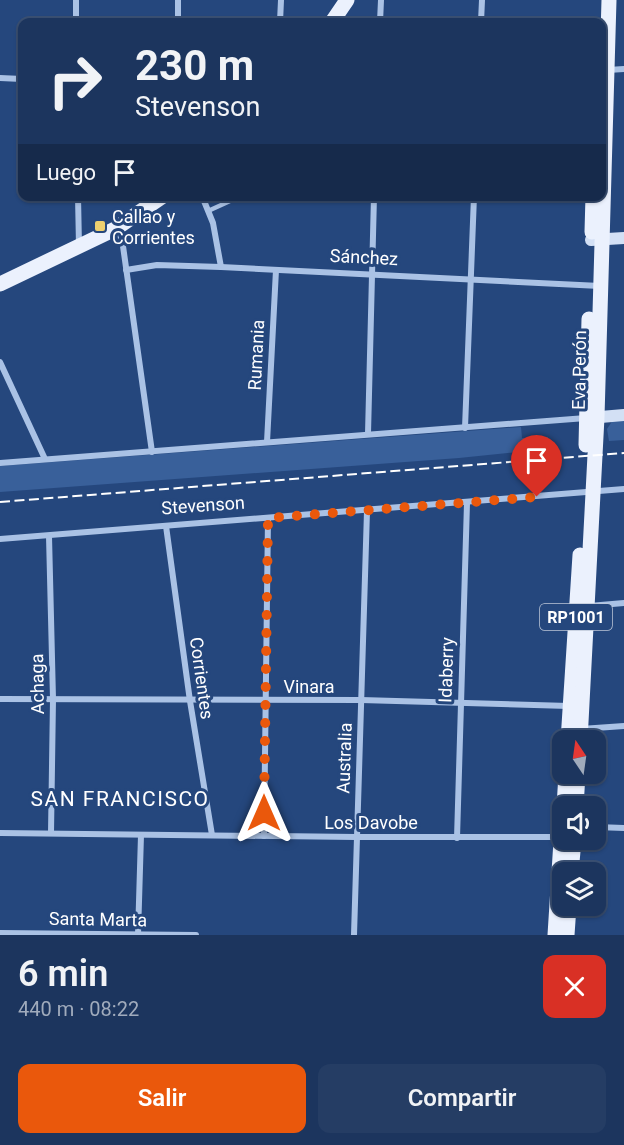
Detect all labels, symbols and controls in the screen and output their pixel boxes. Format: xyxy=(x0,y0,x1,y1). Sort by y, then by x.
text: 230 m xyxy=(135,41,254,90)
icon: right xyxy=(36,42,114,120)
text: Stevenson xyxy=(135,91,260,123)
icon: arrive xyxy=(108,156,141,189)
text: Luego xyxy=(36,160,96,185)
place label: Callao y Corrientes xyxy=(112,206,195,248)
marker: Callao y Corrientes xyxy=(93,219,107,233)
street label: Sánchez xyxy=(329,245,399,269)
street label: Rumania xyxy=(244,319,268,391)
street label: Eva Perón xyxy=(568,330,590,410)
pin xyxy=(511,435,562,497)
icon: arrive xyxy=(520,444,553,477)
street label: Stevenson xyxy=(161,492,245,518)
road number: RP1001 xyxy=(540,604,612,630)
street label: Corrientes xyxy=(186,636,218,720)
street label: Idaberry xyxy=(434,636,458,703)
street label: Achaga xyxy=(26,653,48,715)
street label: Vinara xyxy=(283,676,335,697)
street label: Australia xyxy=(332,722,356,794)
north arrow xyxy=(552,730,606,784)
map controls xyxy=(552,730,606,916)
position arrow xyxy=(232,781,296,845)
district label: SAN FRANCISCO xyxy=(30,787,210,811)
button: sound xyxy=(552,796,606,850)
street label: Los Davobe xyxy=(324,812,418,833)
button: layers xyxy=(552,862,606,916)
street label: Santa Marta xyxy=(49,908,147,930)
text: 6 min xyxy=(18,953,108,995)
button: close xyxy=(543,955,606,1018)
text: 440 m · 08:22 xyxy=(18,997,139,1021)
button: Salir xyxy=(18,1064,306,1133)
button: Compartir xyxy=(318,1064,606,1133)

